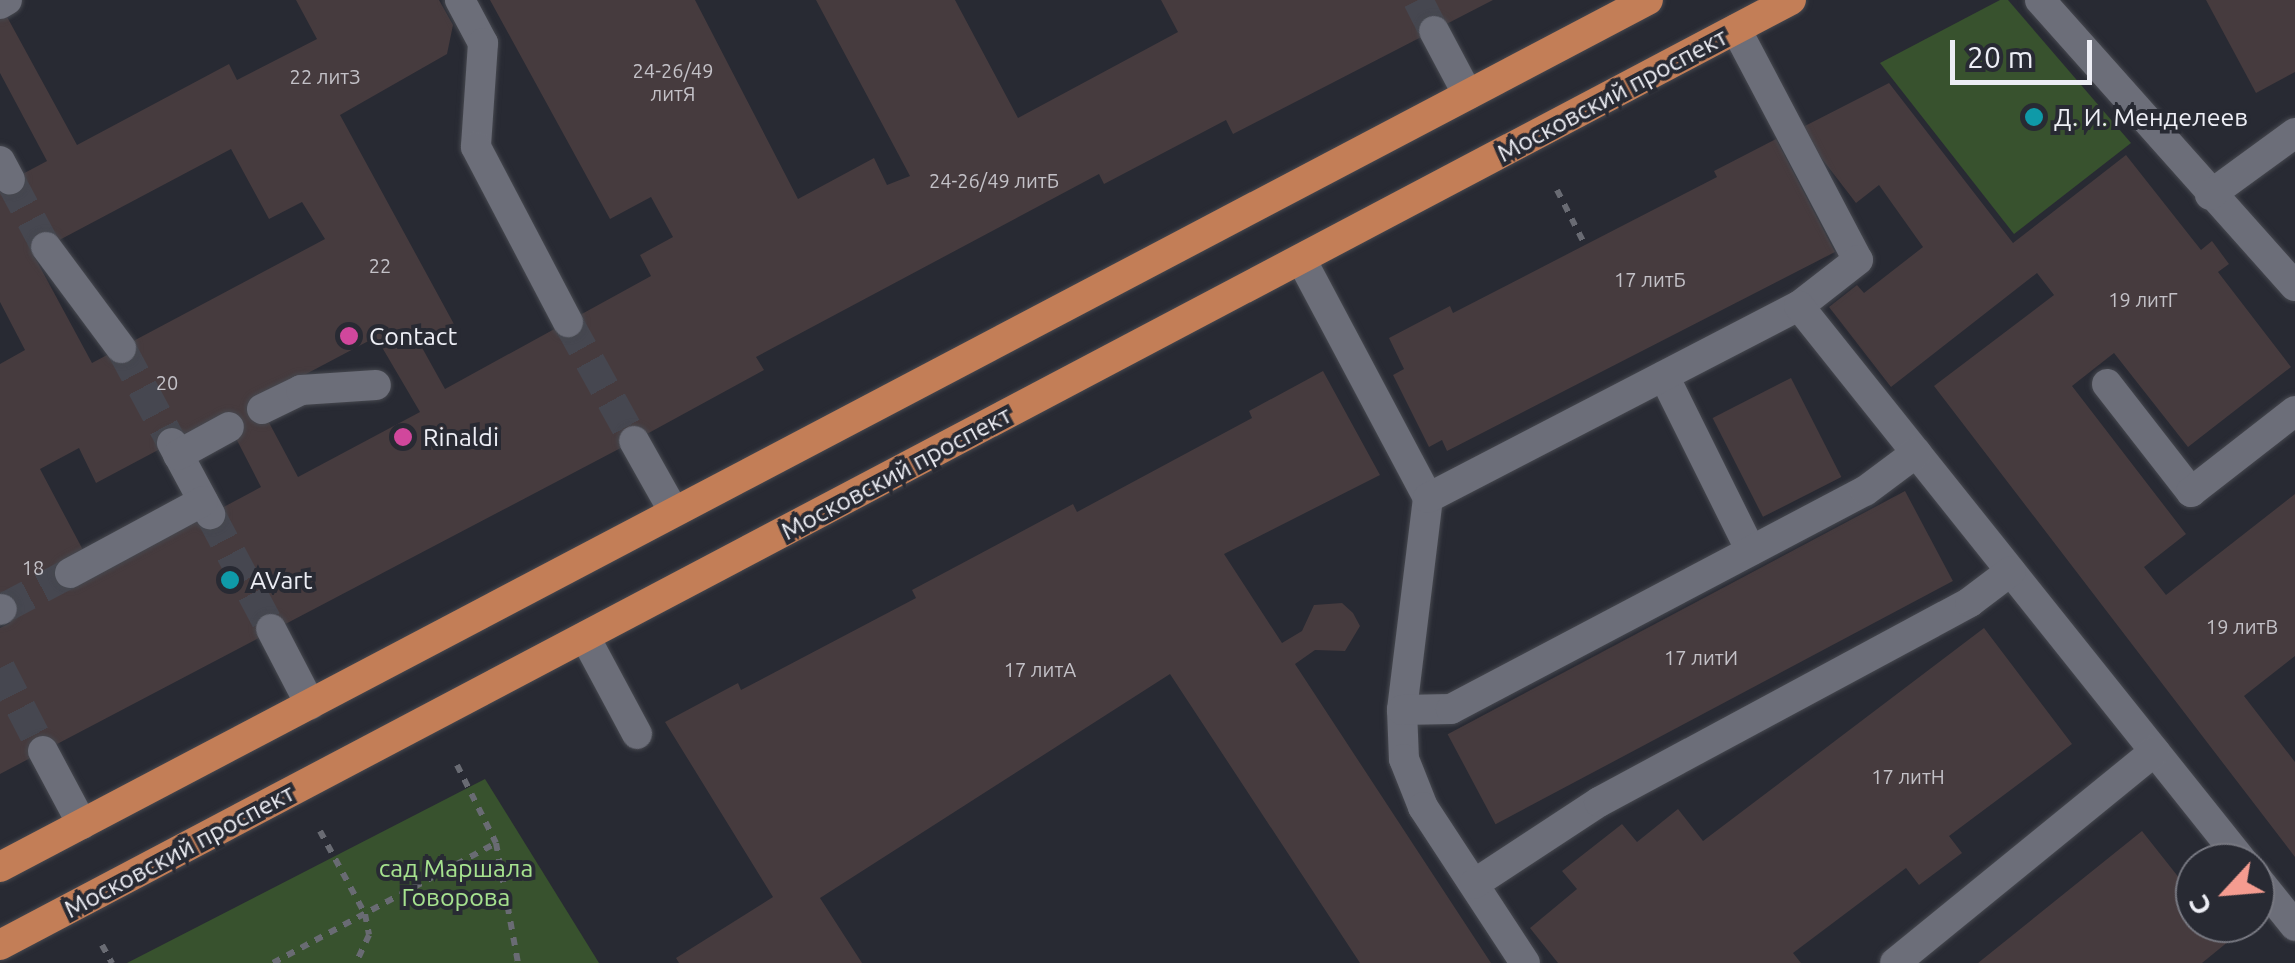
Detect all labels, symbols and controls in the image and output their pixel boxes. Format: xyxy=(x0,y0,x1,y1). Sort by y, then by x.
scale bar xyxy=(1955,20,2098,82)
street label: Московский проспект xyxy=(1492,22,1732,168)
text: 20 m xyxy=(1967,40,2034,74)
house number: 24-26/49 литЯ xyxy=(633,59,713,106)
house number: 22 литЗ xyxy=(290,64,360,88)
place label: Д. И. Менделеев xyxy=(2054,102,2248,132)
marker: Д. И. Менделеев xyxy=(2023,106,2045,128)
house number: 24-26/49 литБ xyxy=(929,168,1059,192)
house number: 22 xyxy=(369,253,391,277)
house number: 17 литБ xyxy=(1614,267,1686,291)
house number: 19 литГ xyxy=(2108,287,2178,311)
place label: Contact xyxy=(369,321,457,351)
marker: Contact xyxy=(338,325,360,347)
house number: 20 xyxy=(156,370,178,394)
street label: Московский проспект xyxy=(776,400,1016,546)
place label: Rinaldi xyxy=(423,422,499,452)
marker: Rinaldi xyxy=(392,426,414,448)
house number: 18 xyxy=(22,555,44,579)
place label: AVart xyxy=(250,565,313,595)
marker: AVart xyxy=(219,569,241,591)
house number: 19 литВ xyxy=(2206,614,2278,638)
house number: 17 литИ xyxy=(1664,645,1738,669)
house number: 17 литА xyxy=(1004,657,1076,681)
house number: 17 литН xyxy=(1871,764,1945,788)
street label: Московский проспект xyxy=(59,778,299,924)
north arrow xyxy=(2175,843,2275,943)
park label: сад Маршала Говорова xyxy=(379,854,533,913)
text: С xyxy=(2182,891,2217,920)

